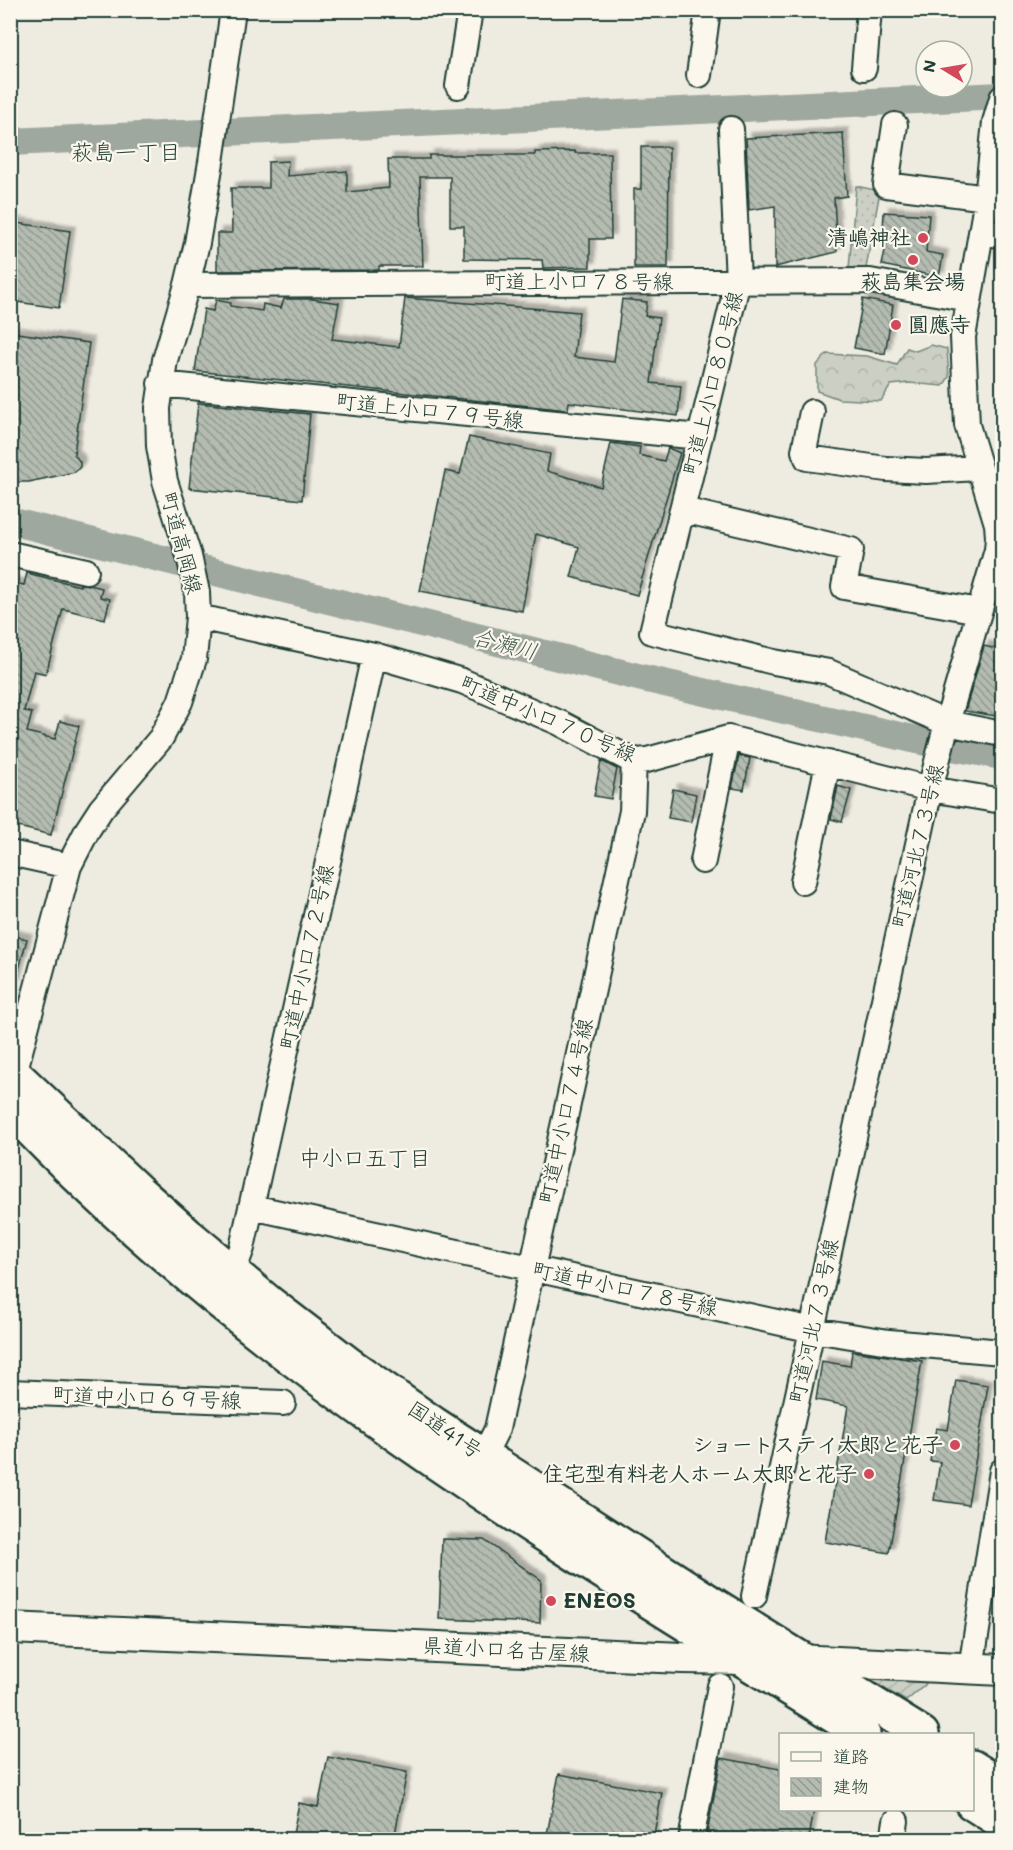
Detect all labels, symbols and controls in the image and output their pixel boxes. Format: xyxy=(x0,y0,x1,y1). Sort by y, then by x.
north arrow xyxy=(914,39,974,99)
text: N xyxy=(917,58,940,74)
district label: 萩島一丁目 xyxy=(71,137,181,166)
place label: 清嶋神社 xyxy=(827,223,911,250)
marker: 清嶋神社 xyxy=(916,231,930,245)
marker: 萩島集会場 xyxy=(906,253,920,267)
street label: 町道上小口７８号線 xyxy=(485,267,674,294)
place label: 萩島集会場 xyxy=(861,267,966,294)
street label: 町道上小口８０号線 xyxy=(676,288,748,478)
place label: 圓應寺 xyxy=(908,310,971,337)
marker: 圓應寺 xyxy=(889,318,903,332)
street label: 町道上小口７９号線 xyxy=(335,386,526,433)
street label: 町道高岡線 xyxy=(156,488,209,597)
water label: 合瀬川 xyxy=(470,621,541,666)
street label: 町道中小口７０号線 xyxy=(456,668,641,767)
street label: 町道河北７３号線 xyxy=(884,761,949,931)
street label: 町道中小口７２号線 xyxy=(273,861,338,1052)
street label: 町道中小口７４号線 xyxy=(532,1015,597,1206)
district label: 中小口五丁目 xyxy=(299,1143,431,1172)
street label: 町道河北７３号線 xyxy=(782,1236,843,1406)
street label: 町道中小口７８号線 xyxy=(530,1255,721,1320)
street label: 町道中小口６９号線 xyxy=(52,1380,242,1413)
street label: 国道41号 xyxy=(403,1394,489,1464)
place label: ショートステイ太郎と花子 xyxy=(692,1430,943,1457)
marker: ショートステイ太郎と花子 xyxy=(948,1438,962,1452)
place label: 住宅型有料老人ホーム太郎と花子 xyxy=(543,1459,857,1486)
marker: 住宅型有料老人ホーム太郎と花子 xyxy=(862,1467,876,1481)
place label: ENEOS xyxy=(563,1586,636,1613)
marker: ENEOS xyxy=(544,1594,558,1608)
street label: 県道小口名古屋線 xyxy=(421,1631,591,1666)
legend xyxy=(779,1733,974,1811)
text: 道路 xyxy=(833,1744,869,1768)
text: 建物 xyxy=(833,1774,869,1798)

